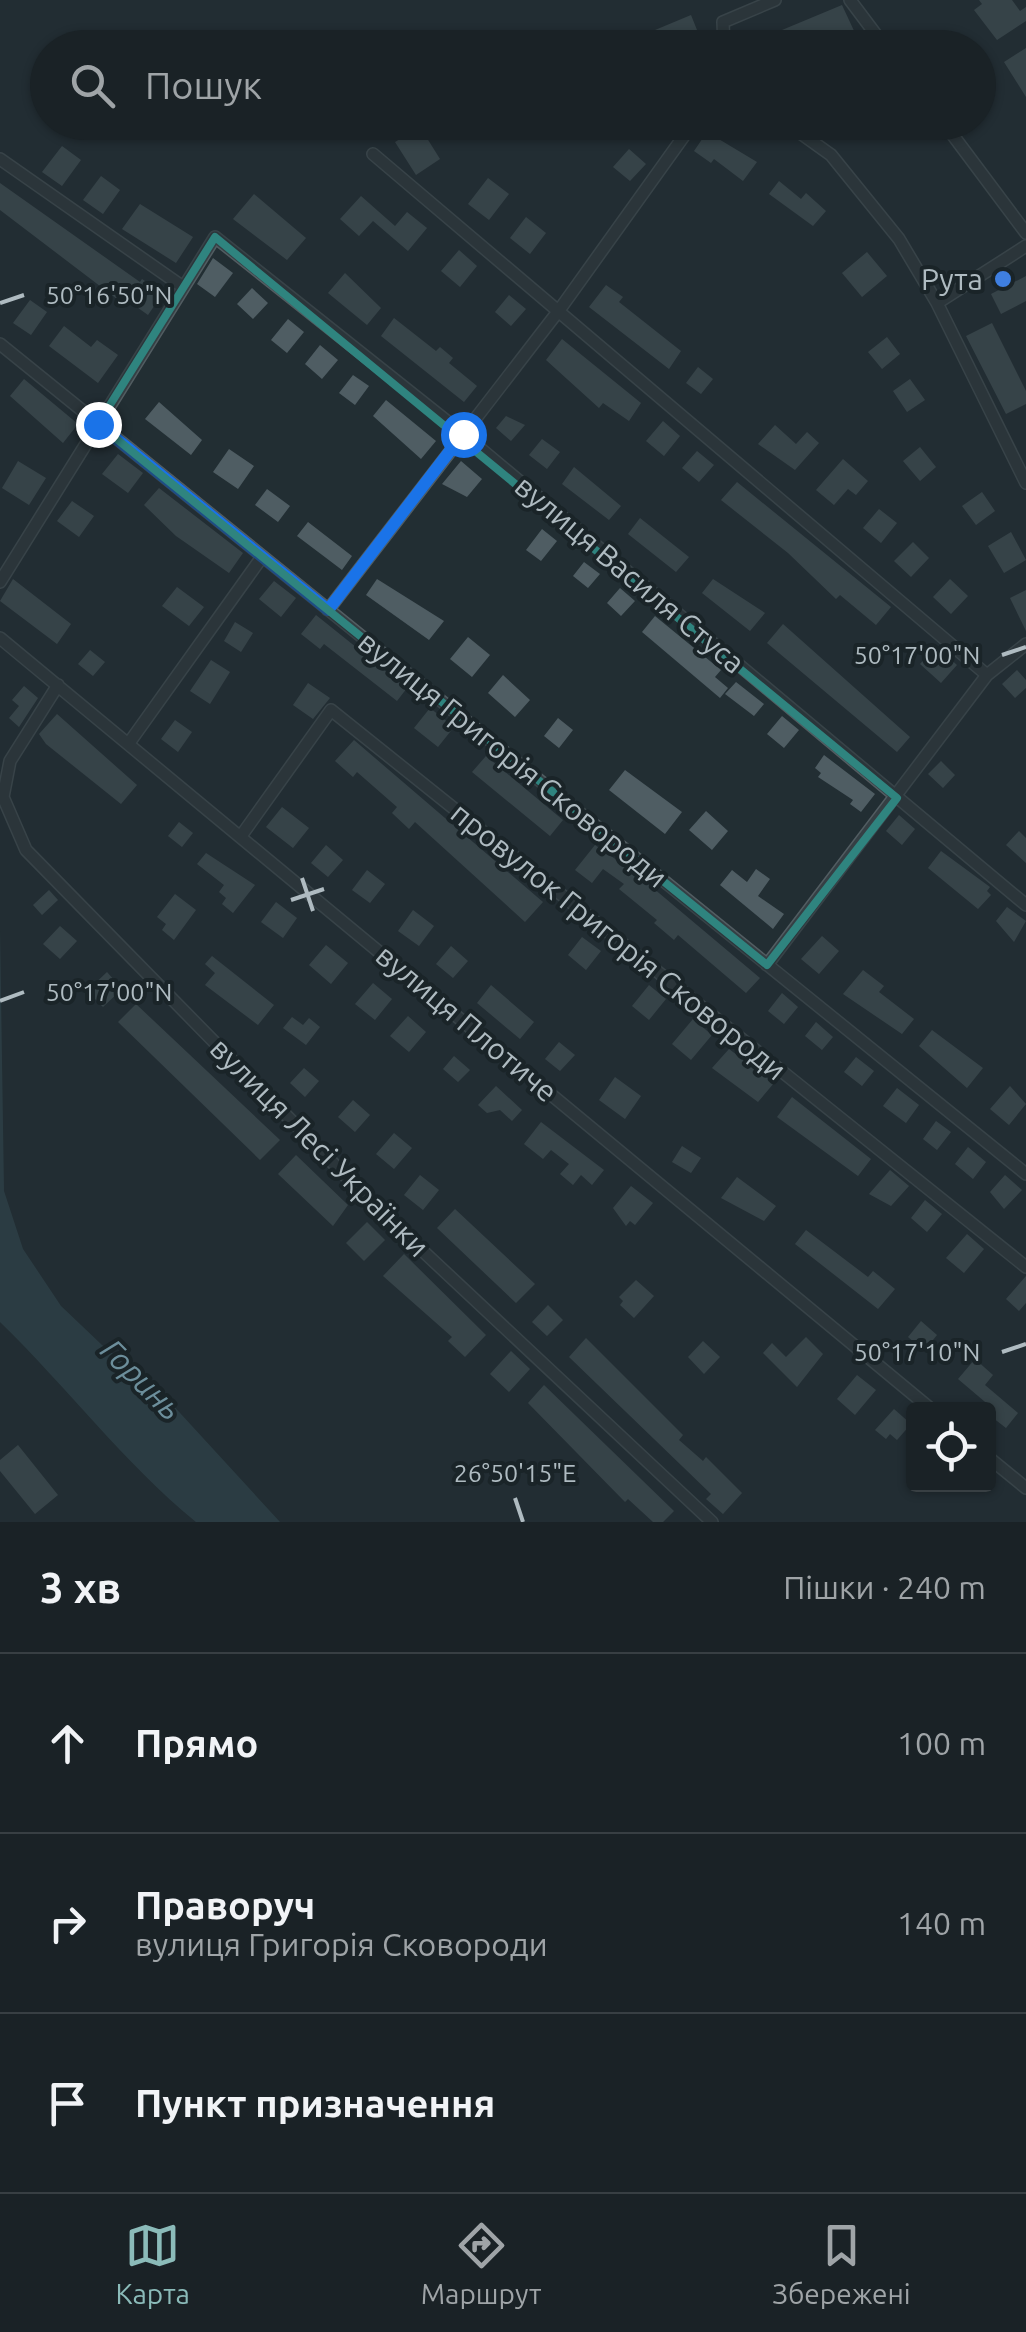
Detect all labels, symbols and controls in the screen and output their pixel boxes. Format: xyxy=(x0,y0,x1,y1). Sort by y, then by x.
search box xyxy=(30,30,996,140)
icon: search xyxy=(65,58,120,113)
text: Пошук xyxy=(145,64,262,106)
place label: Рута xyxy=(921,262,983,296)
marker: Рута xyxy=(992,268,1014,290)
text: 50°16'50"N xyxy=(46,281,172,309)
route end xyxy=(76,402,122,448)
route start xyxy=(441,412,487,458)
street label: вулиця Василя Стуса xyxy=(509,468,751,680)
street label: вулиця Григорія Сковороди xyxy=(352,624,674,894)
text: 50°17'00"N xyxy=(854,641,980,669)
street label: провулок Григорія Сковороди xyxy=(445,795,793,1087)
street label: вулиця Плотиче xyxy=(370,938,564,1108)
text: 50°17'00"N xyxy=(46,978,172,1006)
street label: вулиця Лесі Українки xyxy=(204,1031,436,1263)
water label: Горинь xyxy=(94,1331,190,1427)
text: 50°17'10"N xyxy=(854,1338,980,1366)
map controls xyxy=(906,1402,996,1492)
button: locate xyxy=(906,1402,996,1492)
text: 26°50'15"E xyxy=(454,1459,576,1487)
text: 3 хв xyxy=(40,1564,121,1611)
text: Пішки · 240 m xyxy=(783,1569,986,1605)
icon: ahead xyxy=(40,1716,95,1771)
text: Прямо xyxy=(135,1722,258,1764)
text: 100 m xyxy=(897,1725,986,1761)
text: Праворуч xyxy=(135,1884,315,1926)
icon: right xyxy=(40,1896,95,1951)
text: 140 m xyxy=(897,1905,986,1941)
text: вулиця Григорія Сковороди xyxy=(135,1926,548,1962)
icon: arrive xyxy=(40,2076,95,2131)
text: Пункт призначення xyxy=(135,2082,495,2124)
tab: Карта xyxy=(115,2218,190,2309)
tab: Маршрут xyxy=(421,2218,541,2309)
tab: Збережені xyxy=(772,2218,911,2309)

